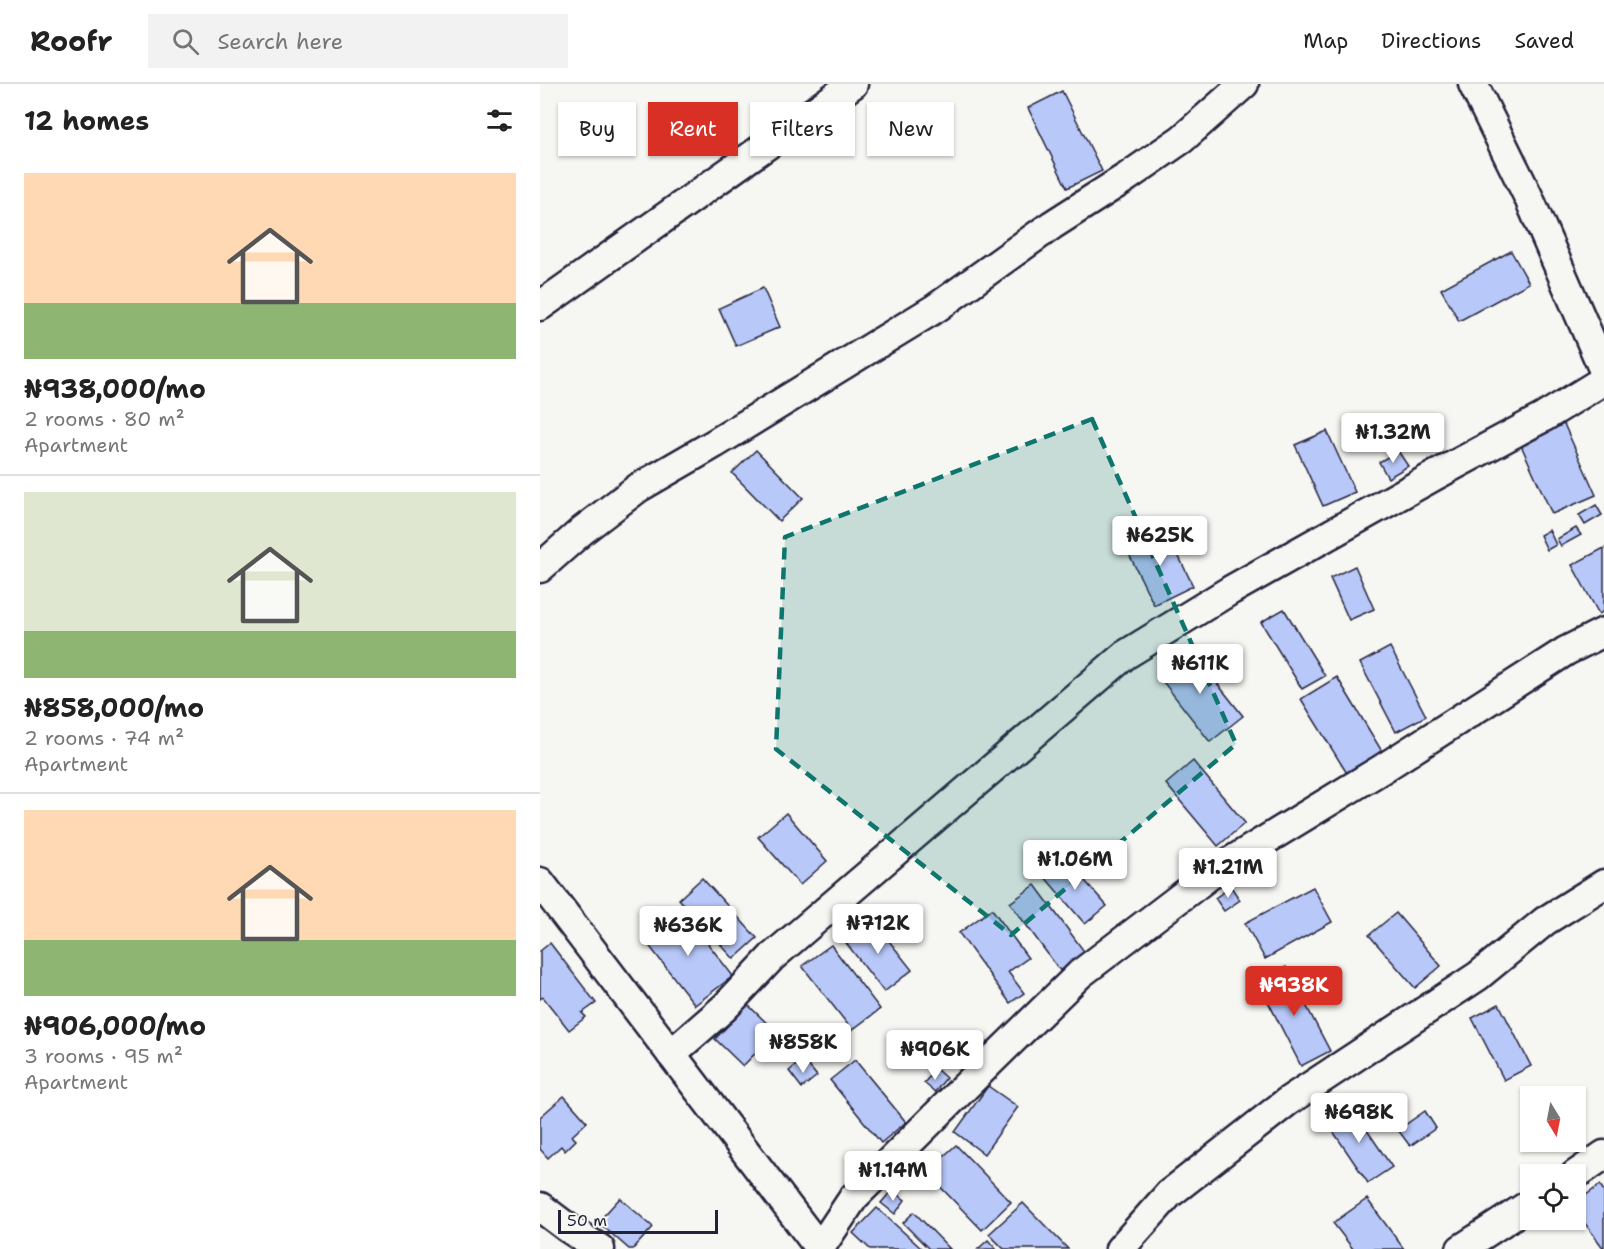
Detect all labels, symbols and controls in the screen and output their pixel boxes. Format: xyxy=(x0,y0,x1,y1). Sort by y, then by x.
search box xyxy=(148,14,568,68)
text: Roofr xyxy=(30,22,112,60)
icon: search xyxy=(169,25,202,58)
text: Search here xyxy=(217,27,343,56)
text: Map xyxy=(1303,27,1348,55)
text: Directions xyxy=(1381,27,1481,55)
text: Saved xyxy=(1514,27,1574,55)
chip: Buy xyxy=(558,102,636,156)
chip: Rent xyxy=(648,102,738,156)
chip: Filters xyxy=(750,102,855,156)
chip: New xyxy=(867,102,954,156)
text: 12 homes xyxy=(24,103,149,138)
icon: filters xyxy=(483,104,516,137)
icon: home xyxy=(216,212,324,320)
text: ₦938,000/mo xyxy=(24,371,206,406)
text: 2 rooms · 80 m² xyxy=(24,406,185,432)
pin: ₦1.32M xyxy=(1344,413,1442,464)
text: ₦1.32M xyxy=(1355,419,1431,445)
text: Apartment xyxy=(24,432,128,458)
pin: ₦625K xyxy=(1118,516,1202,567)
text: ₦625K xyxy=(1126,522,1194,548)
icon: home xyxy=(216,531,324,639)
pin: ₦611K xyxy=(1158,644,1242,695)
text: ₦611K xyxy=(1171,650,1229,676)
text: ₦858,000/mo xyxy=(24,690,204,725)
text: 2 rooms · 74 m² xyxy=(24,725,184,751)
text: Apartment xyxy=(24,751,128,777)
pin: ₦1.06M xyxy=(1026,840,1124,891)
text: ₦1.06M xyxy=(1037,846,1113,872)
pin: ₦1.21M xyxy=(1179,848,1277,899)
icon: home xyxy=(216,849,324,957)
text: ₦1.21M xyxy=(1193,854,1263,880)
pin: ₦712K xyxy=(836,904,920,955)
pin: ₦636K xyxy=(646,906,730,957)
text: ₦712K xyxy=(846,910,910,936)
text: ₦636K xyxy=(653,912,723,938)
pin: ₦938K xyxy=(1252,966,1336,1017)
text: ₦938K xyxy=(1259,972,1329,998)
text: ₦906,000/mo xyxy=(24,1008,206,1043)
pin: ₦858K xyxy=(761,1023,845,1074)
text: ₦858K xyxy=(769,1029,837,1055)
pin: ₦906K xyxy=(893,1030,977,1081)
text: ₦906K xyxy=(900,1036,970,1062)
text: 3 rooms · 95 m² xyxy=(24,1043,183,1069)
text: Apartment xyxy=(24,1069,128,1095)
north arrow xyxy=(1520,1086,1586,1152)
map controls xyxy=(1520,1086,1586,1230)
pin: ₦698K xyxy=(1317,1093,1401,1144)
text: ₦698K xyxy=(1325,1099,1393,1125)
pin: ₦1.14M xyxy=(844,1151,942,1202)
text: ₦1.14M xyxy=(858,1157,928,1183)
button: locate xyxy=(1520,1164,1586,1230)
scale bar xyxy=(558,1207,718,1234)
text: 50 m xyxy=(567,1210,607,1231)

